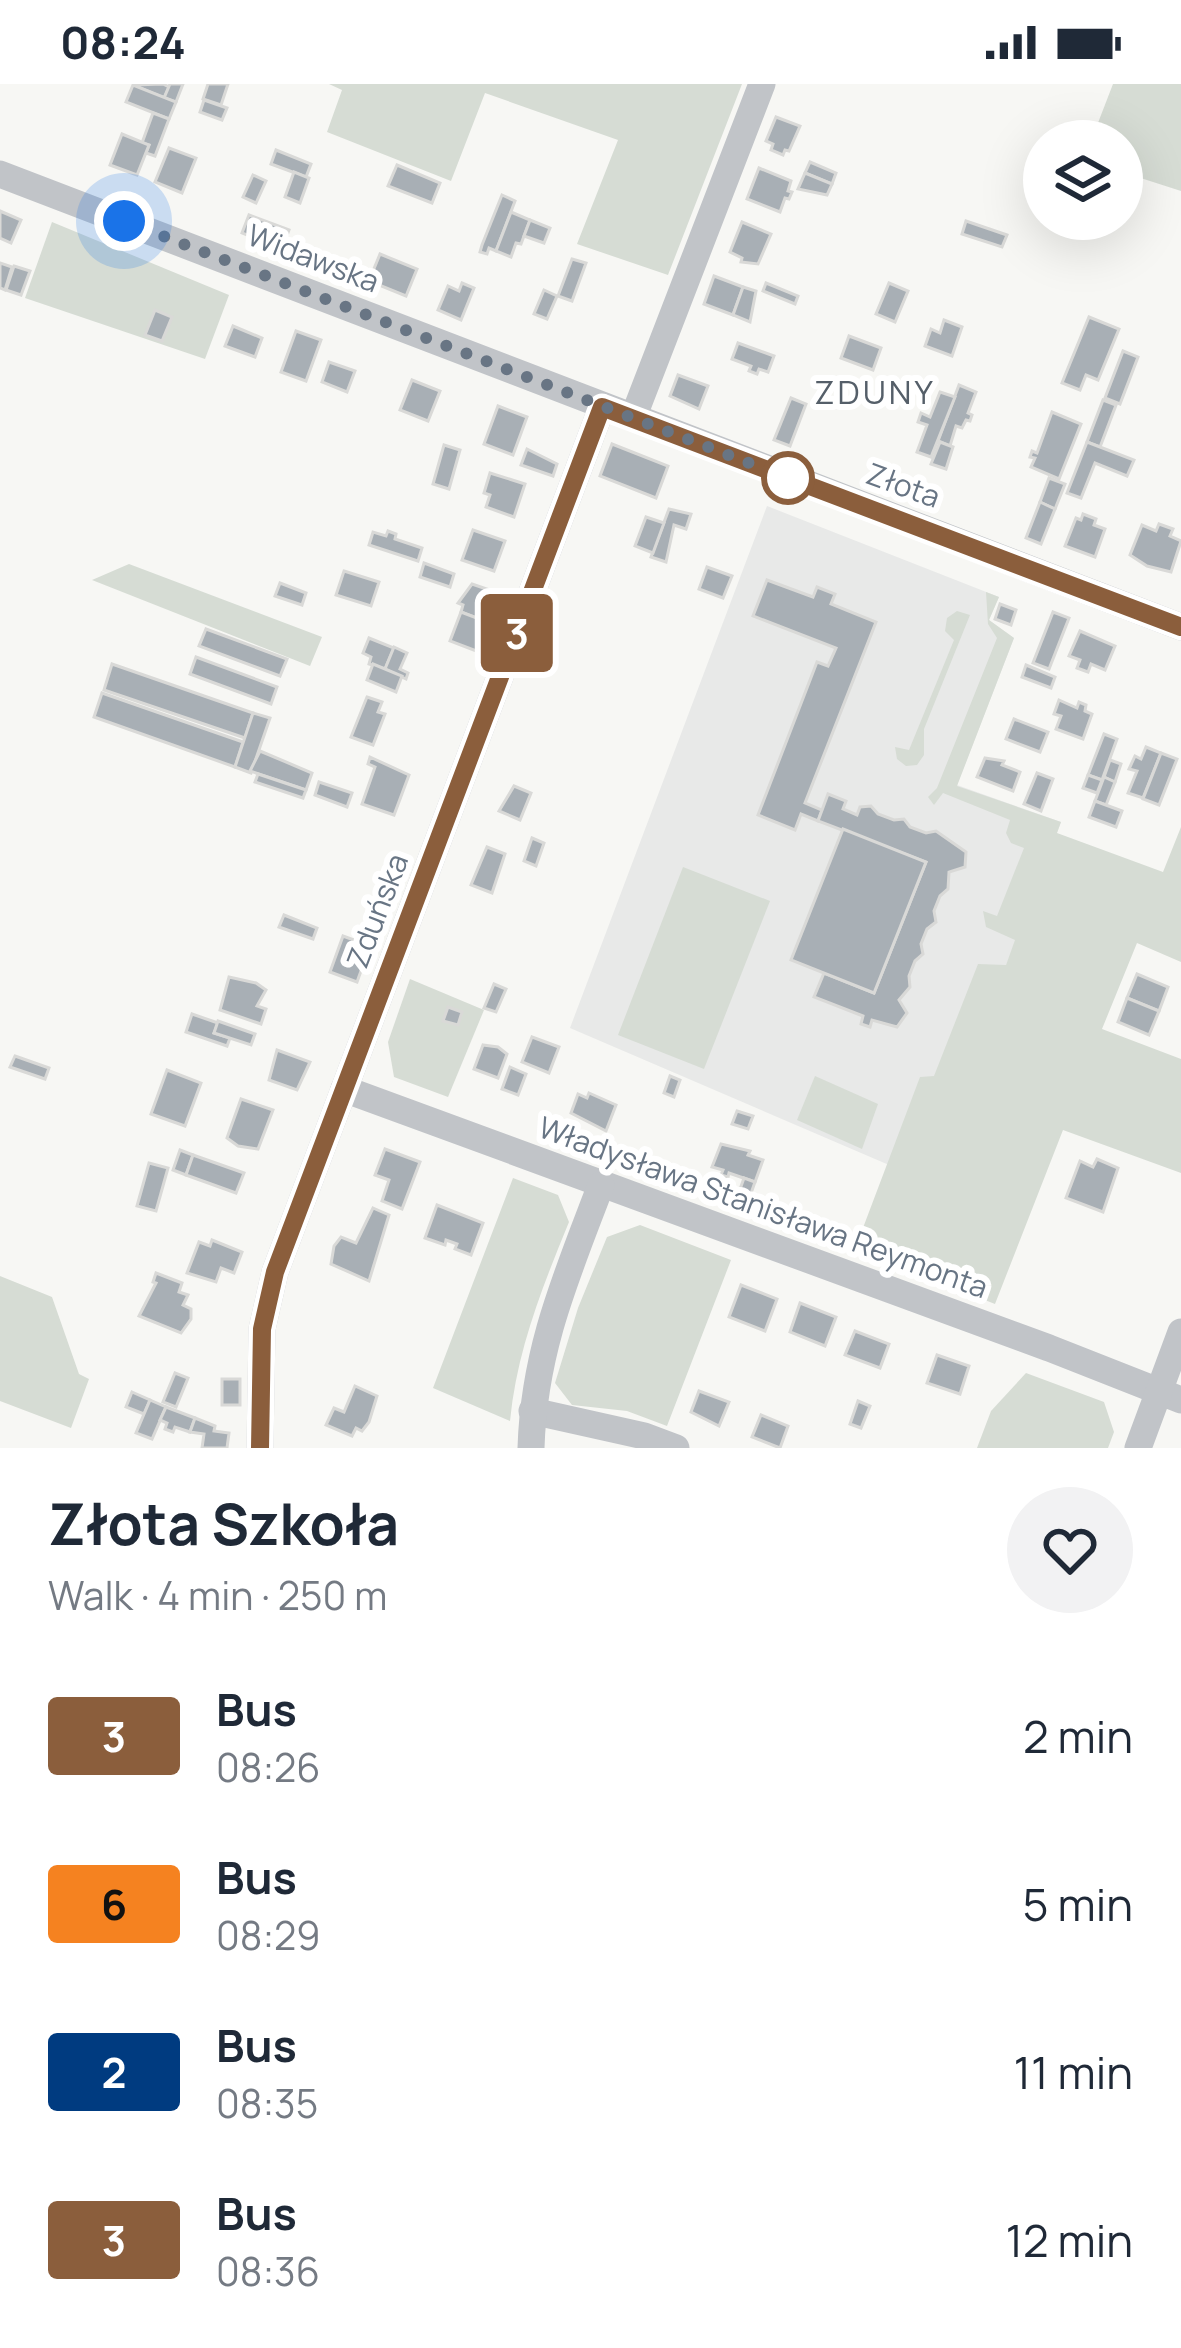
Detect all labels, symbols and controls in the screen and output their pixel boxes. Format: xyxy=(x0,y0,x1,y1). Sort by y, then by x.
text: 08:24 xyxy=(60,11,186,73)
map controls xyxy=(1023,120,1143,240)
button: layers xyxy=(1023,120,1143,240)
your location xyxy=(94,191,154,251)
street label: Widawska xyxy=(242,214,385,301)
district label: ZDUNY xyxy=(814,369,936,414)
street label: Złota xyxy=(861,452,946,517)
unlabelled marker xyxy=(763,453,813,503)
line badge: 3 xyxy=(478,594,556,672)
text: 3 xyxy=(505,604,529,662)
street label: Zduńska xyxy=(336,848,417,973)
street label: Władysława Stanisława Reymonta xyxy=(533,1106,994,1307)
text: Złota Szkoła xyxy=(48,1484,399,1562)
button: heart xyxy=(1007,1487,1133,1613)
text: Walk · 4 min · 250 m xyxy=(48,1568,387,1622)
text: Bus xyxy=(216,1678,297,1740)
text: 2 min xyxy=(1023,1705,1133,1767)
text: 3 xyxy=(102,1707,126,1765)
text: 08:26 xyxy=(216,1740,321,1794)
text: Bus xyxy=(216,1846,297,1908)
text: 5 min xyxy=(1023,1873,1133,1935)
text: 6 xyxy=(101,1875,127,1933)
text: 08:29 xyxy=(216,1908,321,1962)
text: Bus xyxy=(216,2014,297,2076)
text: 11 min xyxy=(1014,2041,1133,2103)
text: 2 xyxy=(101,2043,127,2101)
text: 08:35 xyxy=(216,2076,318,2130)
text: Bus xyxy=(216,2182,297,2244)
text: 12 min xyxy=(1005,2209,1133,2271)
text: 3 xyxy=(102,2211,126,2269)
text: 08:36 xyxy=(216,2244,320,2298)

